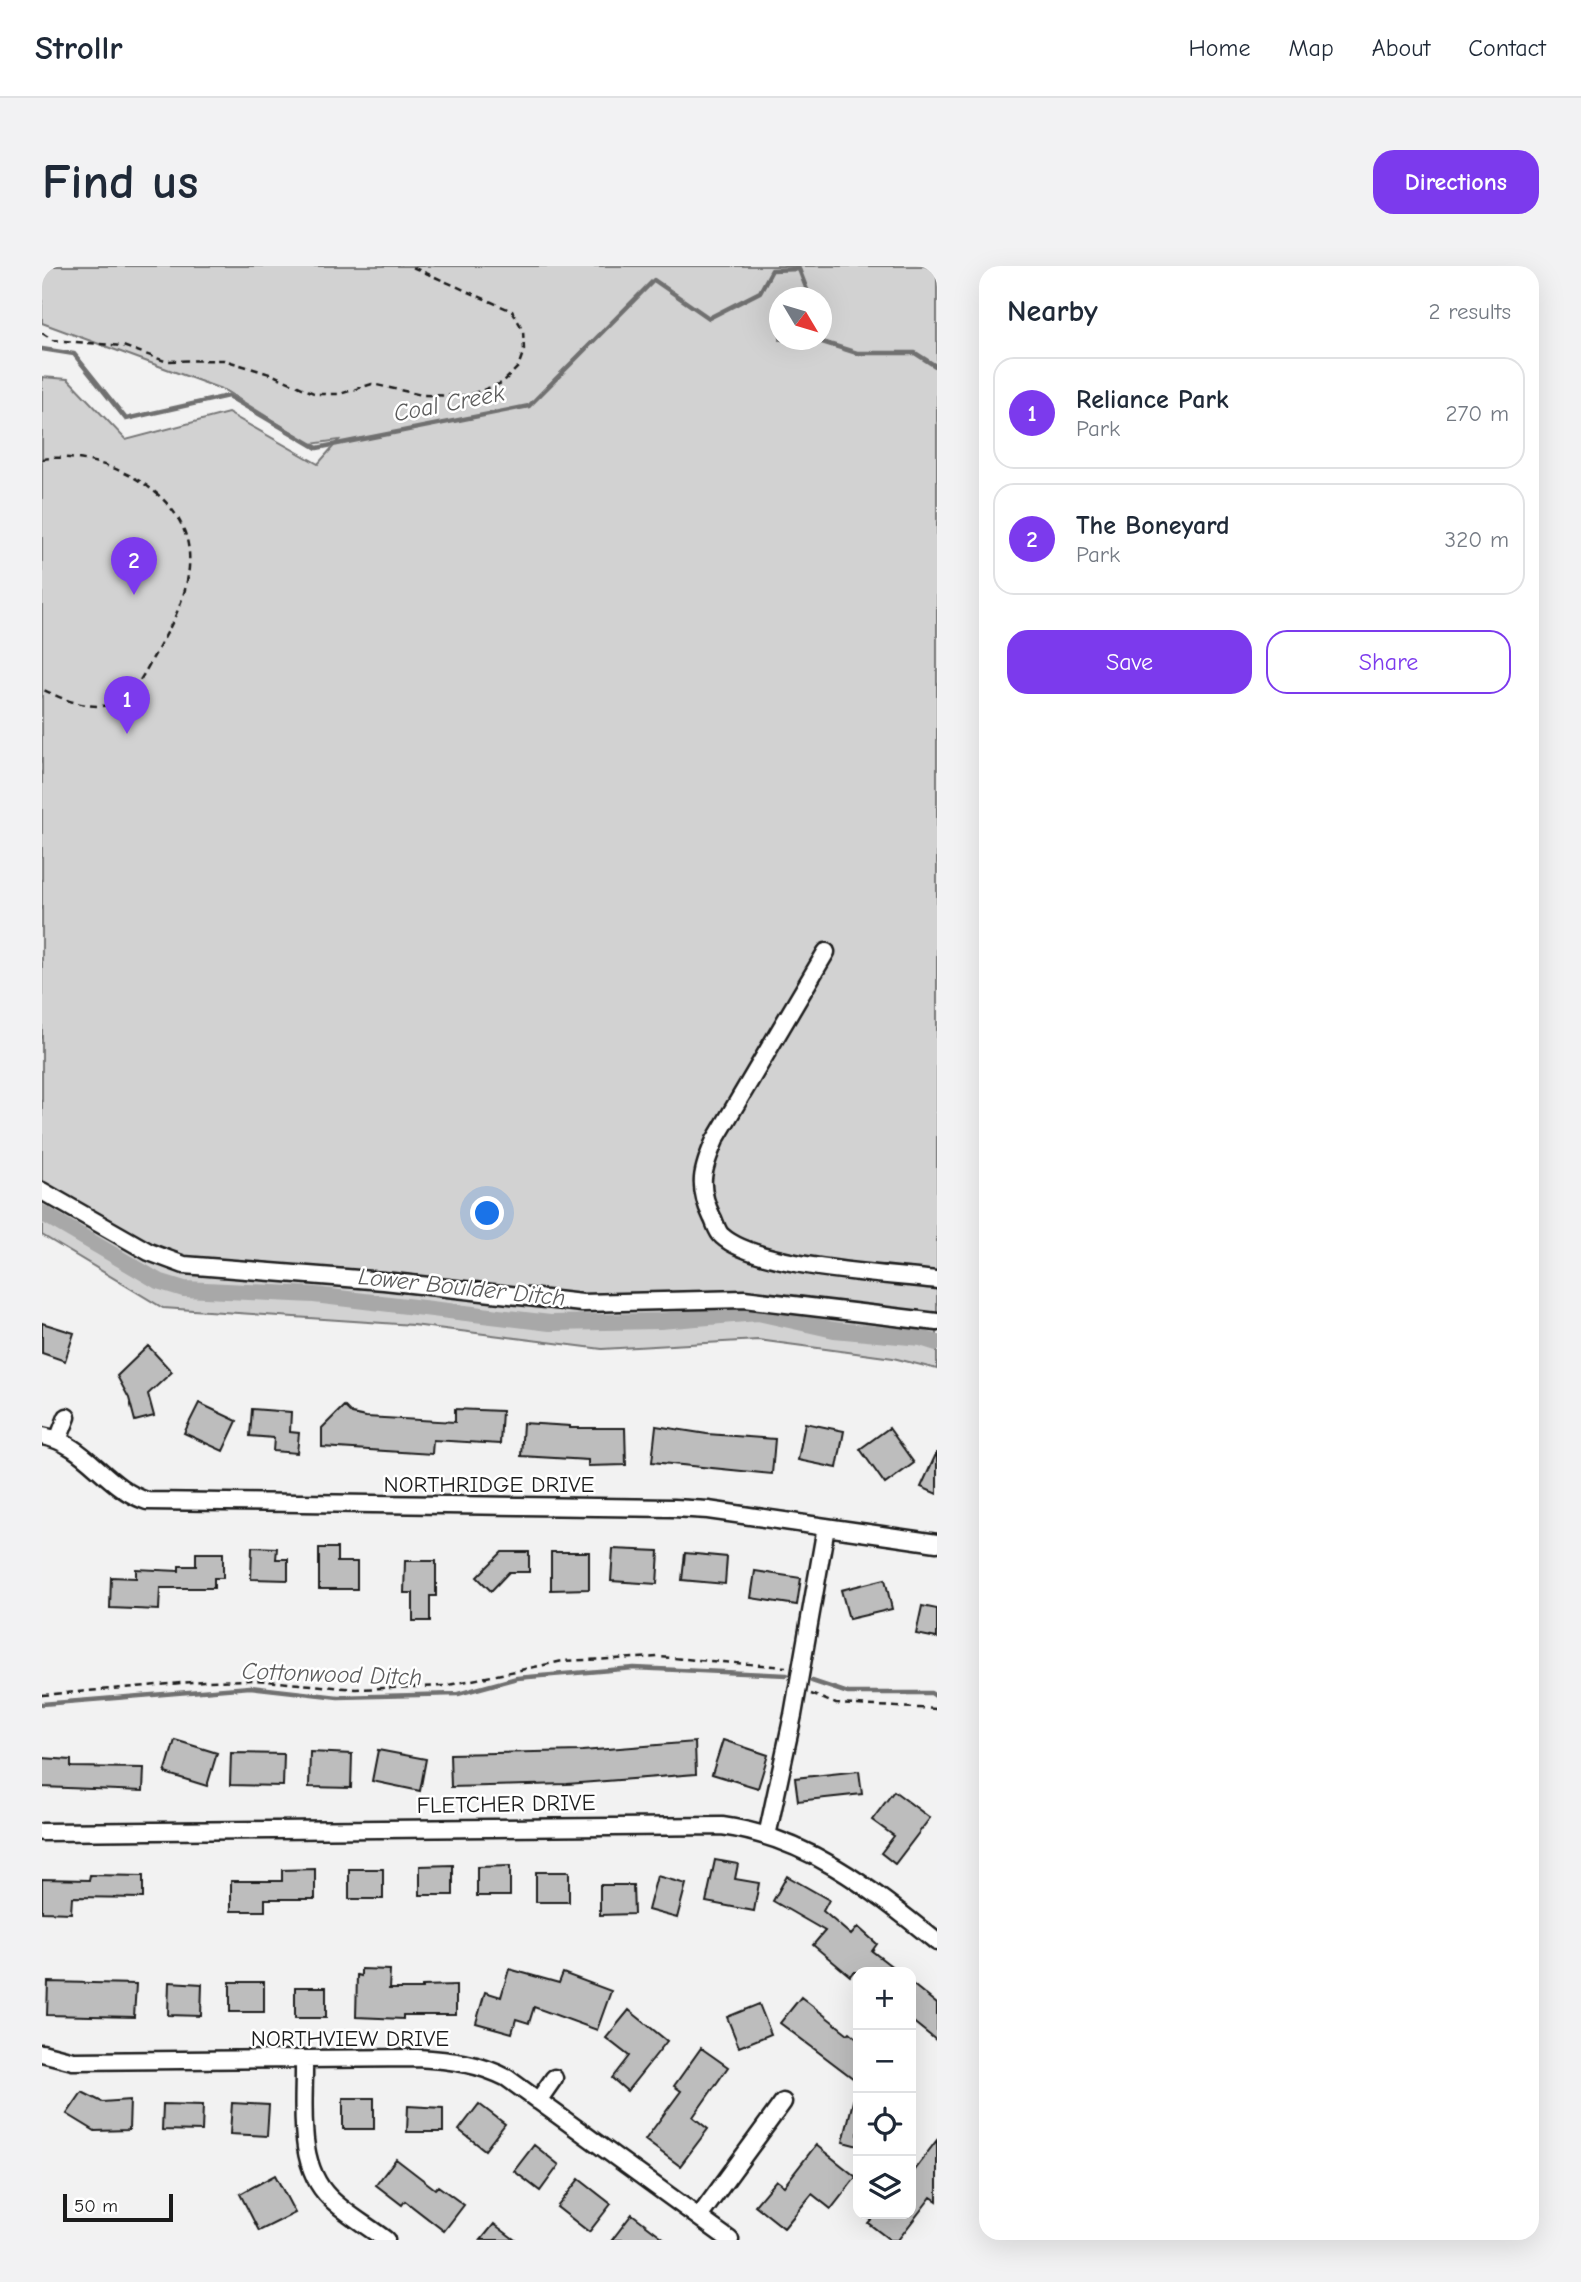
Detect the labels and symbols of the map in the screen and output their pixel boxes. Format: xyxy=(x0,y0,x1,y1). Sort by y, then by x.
north arrow xyxy=(769,287,832,350)
water label: Coal Creek xyxy=(391,378,507,427)
pin: 2 xyxy=(111,537,157,595)
pin: 1 xyxy=(104,676,150,734)
your location xyxy=(470,1196,504,1230)
water label: Lower Boulder Ditch xyxy=(357,1262,567,1312)
street label: NORTHRIDGE DRIVE xyxy=(384,1471,595,1498)
water label: Cottonwood Ditch xyxy=(241,1657,423,1691)
street label: FLETCHER DRIVE xyxy=(416,1789,596,1819)
street label: NORTHVIEW DRIVE xyxy=(251,2025,449,2052)
scale bar xyxy=(63,2191,173,2223)

